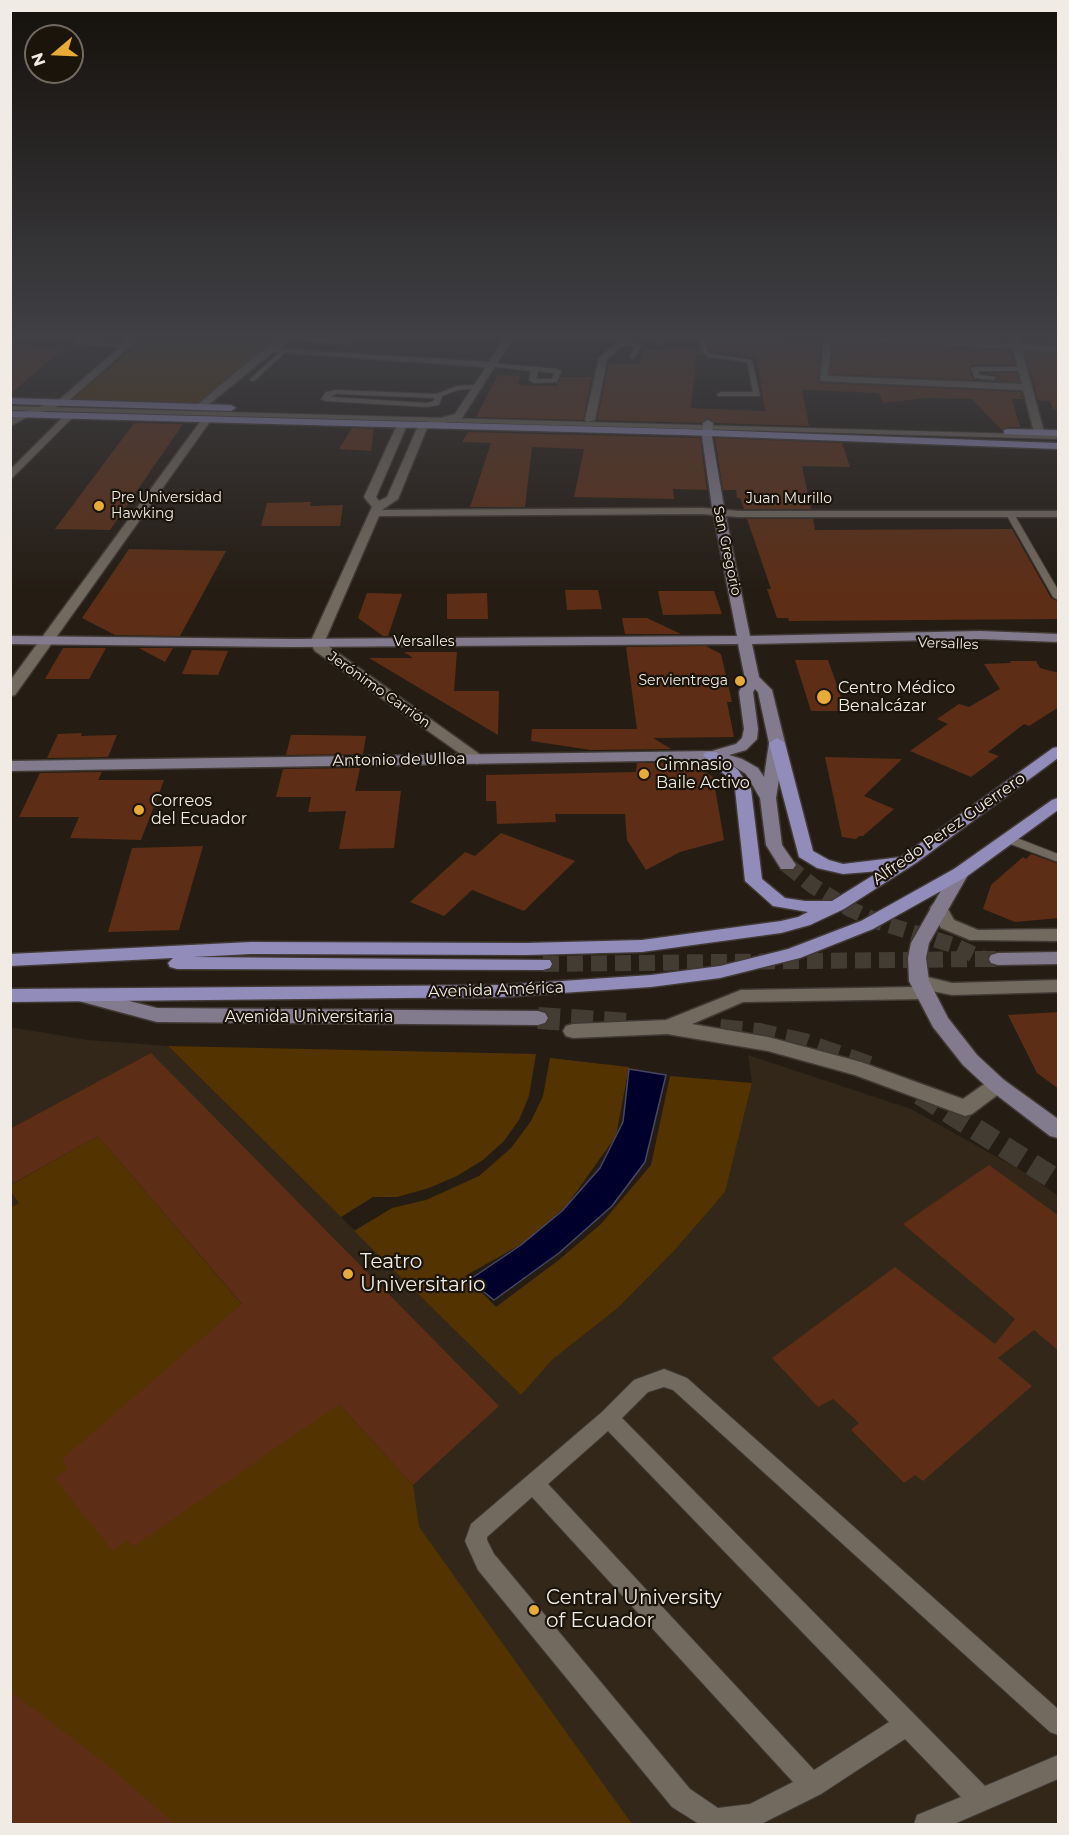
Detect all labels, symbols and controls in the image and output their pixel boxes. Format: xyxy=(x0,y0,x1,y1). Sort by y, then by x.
north arrow xyxy=(24,24,84,84)
text: N xyxy=(27,50,49,69)
place label: Pre Universidad Hawking xyxy=(111,490,222,522)
street label: Juan Murillo xyxy=(746,491,832,507)
marker: Pre Universidad Hawking xyxy=(92,499,106,513)
street label: San Gregorio xyxy=(709,505,745,597)
street label: Versalles xyxy=(394,634,454,650)
street label: Versalles xyxy=(917,635,979,653)
street label: Jerónimo Carrión xyxy=(324,648,434,732)
place label: Servientrega xyxy=(638,673,728,689)
marker: Servientrega xyxy=(733,674,747,688)
place label: Centro Médico Benalcázar xyxy=(838,678,955,716)
marker: Centro Médico Benalcázar xyxy=(815,688,833,706)
street label: Antonio de Ulloa xyxy=(332,749,466,771)
place label: Gimnasio Baile Activo xyxy=(656,755,750,793)
marker: Gimnasio Baile Activo xyxy=(637,767,651,781)
street label: Alfredo Perez Guerrero xyxy=(869,769,1029,889)
place label: Correos del Ecuador xyxy=(151,791,247,829)
marker: Correos del Ecuador xyxy=(132,803,146,817)
street label: Avenida América xyxy=(428,978,564,1002)
street label: Avenida Universitaria xyxy=(225,1007,393,1027)
place label: Teatro Universitario xyxy=(360,1250,486,1297)
marker: Teatro Universitario xyxy=(341,1267,355,1281)
place label: Central University of Ecuador xyxy=(546,1586,722,1633)
marker: Central University of Ecuador xyxy=(527,1603,541,1617)

